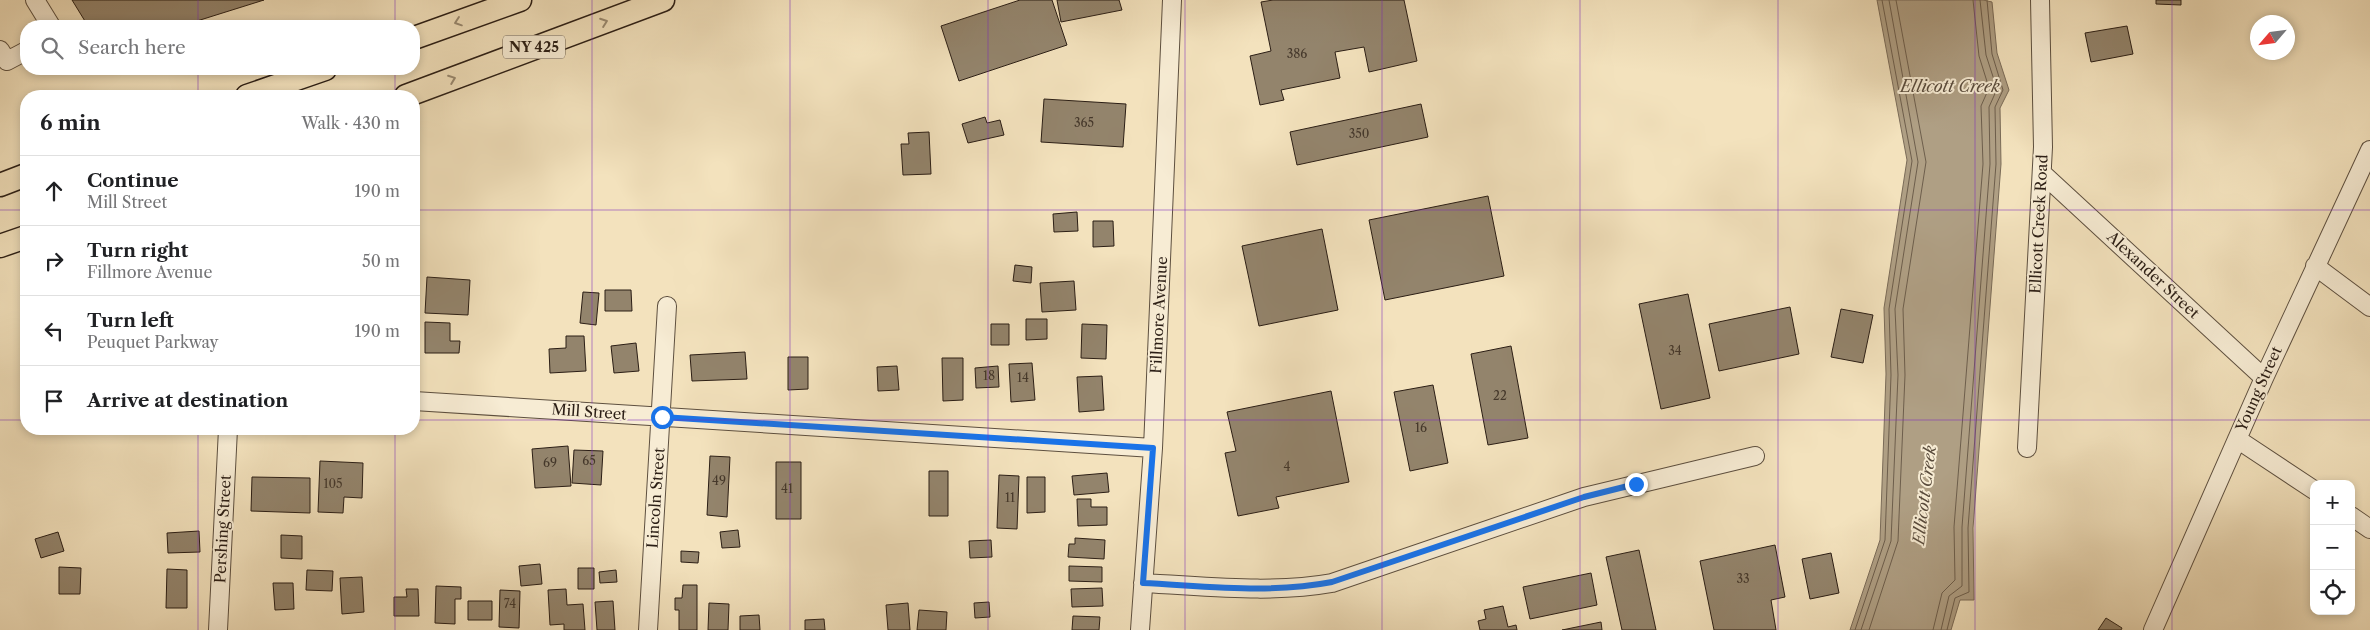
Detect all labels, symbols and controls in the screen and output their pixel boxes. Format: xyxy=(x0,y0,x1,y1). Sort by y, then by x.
north arrow xyxy=(2250,15,2295,60)
one-way arrow xyxy=(454,16,462,26)
one-way arrow xyxy=(599,18,607,28)
search box xyxy=(20,20,420,75)
icon: search xyxy=(38,34,66,62)
text: Search here xyxy=(78,36,186,59)
road number: NY 425 xyxy=(503,36,565,58)
house number: 386 xyxy=(1287,46,1307,61)
one-way arrow xyxy=(447,75,455,85)
water label: Ellicott Creek xyxy=(1898,76,2000,96)
text: 6 min xyxy=(40,110,101,135)
text: Walk · 430 m xyxy=(301,113,400,133)
house number: 365 xyxy=(1074,115,1094,130)
house number: 350 xyxy=(1349,126,1369,141)
street label: Ellicott Creek Road xyxy=(2025,154,2052,294)
text: Continue xyxy=(87,169,179,192)
icon: ahead xyxy=(40,177,68,205)
text: 190 m xyxy=(355,181,400,201)
text: Mill Street xyxy=(87,192,167,212)
street label: Alexander Street xyxy=(2102,226,2204,323)
text: Turn right xyxy=(87,239,188,262)
icon: right xyxy=(40,247,68,275)
text: 50 m xyxy=(362,251,400,271)
street label: Fillmore Avenue xyxy=(1146,256,1171,374)
text: Fillmore Avenue xyxy=(87,262,212,282)
text: Turn left xyxy=(87,309,174,332)
icon: left xyxy=(40,317,68,345)
text: 190 m xyxy=(355,321,400,341)
text: Peuquet Parkway xyxy=(87,332,219,352)
house number: 34 xyxy=(1668,343,1682,358)
street label: Young Street xyxy=(2231,343,2286,435)
house number: 18 xyxy=(983,368,995,383)
house number: 14 xyxy=(1017,370,1029,385)
icon: arrive xyxy=(40,387,68,415)
house number: 22 xyxy=(1493,388,1507,403)
text: Arrive at destination xyxy=(87,389,288,412)
street label: Mill Street xyxy=(551,399,628,424)
route start xyxy=(651,406,674,429)
house number: 16 xyxy=(1415,420,1427,435)
water label: Ellicott Creek xyxy=(1908,444,1940,548)
street label: Lincoln Street xyxy=(642,446,669,549)
house number: 65 xyxy=(582,453,596,468)
house number: 69 xyxy=(543,455,557,470)
house number: 4 xyxy=(1284,459,1291,474)
house number: 49 xyxy=(712,473,726,488)
route end xyxy=(1625,473,1648,496)
street label: Pershing Street xyxy=(210,474,235,584)
house number: 105 xyxy=(323,476,343,491)
map controls xyxy=(2310,480,2355,615)
button: + xyxy=(2310,480,2355,525)
house number: 41 xyxy=(781,481,793,496)
house number: 11 xyxy=(1005,490,1015,505)
button: − xyxy=(2310,525,2355,570)
button: locate xyxy=(2310,570,2355,615)
house number: 33 xyxy=(1736,571,1750,586)
house number: 74 xyxy=(504,596,516,611)

